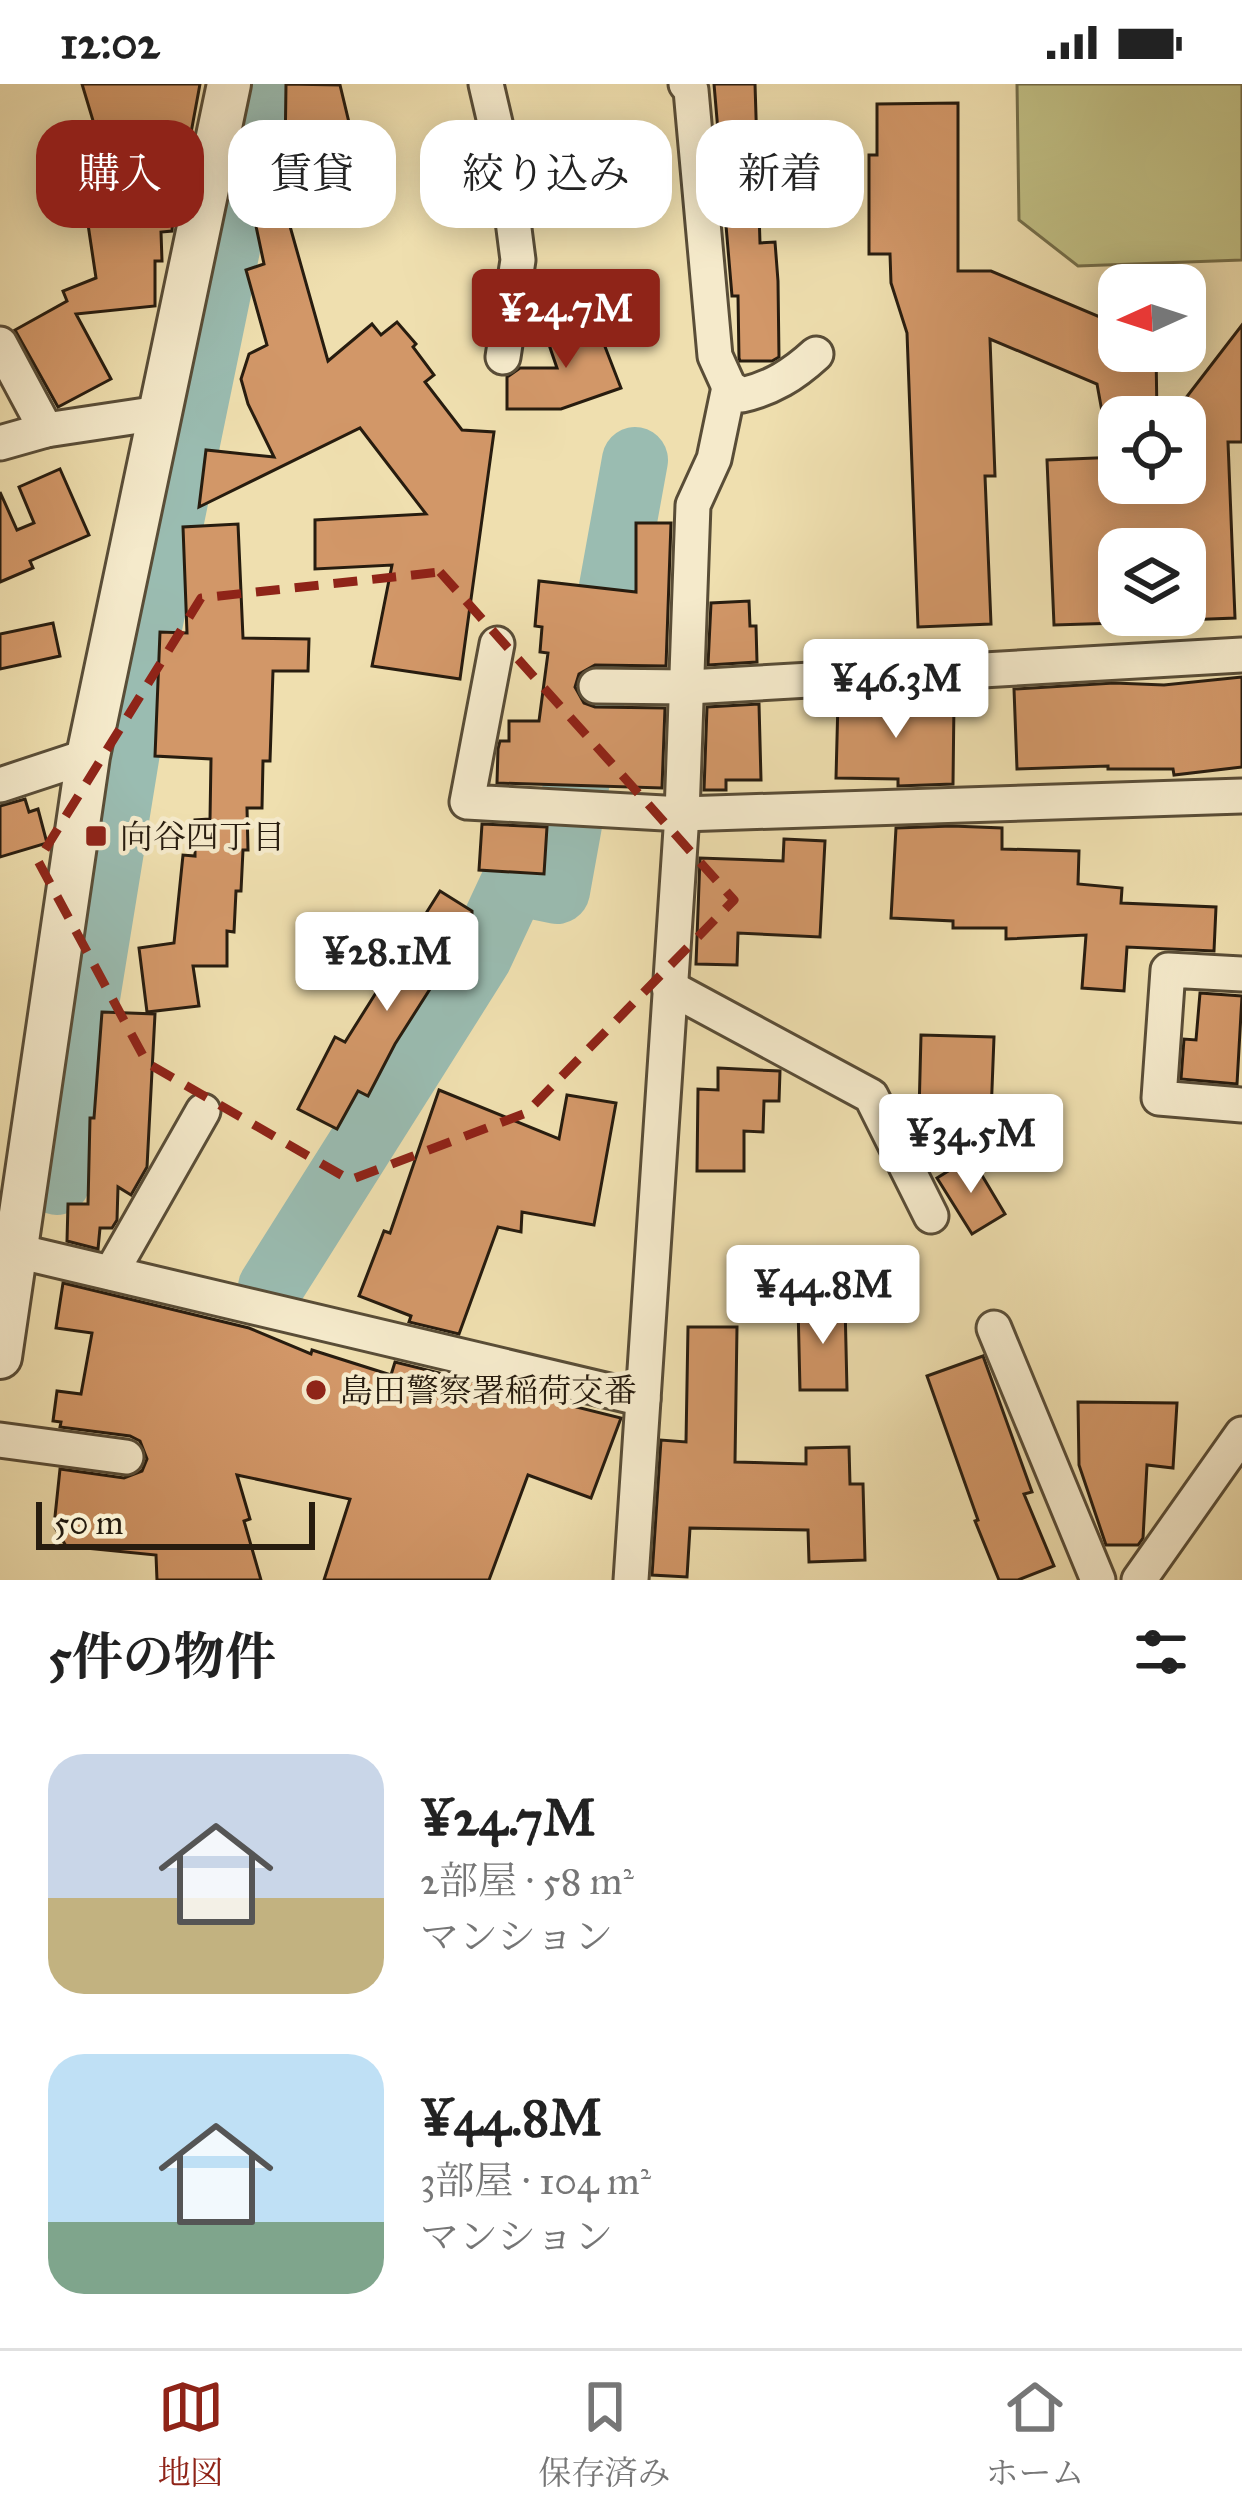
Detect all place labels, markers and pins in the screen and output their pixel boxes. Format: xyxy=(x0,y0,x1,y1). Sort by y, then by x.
pin: ¥24.7M xyxy=(468,269,664,371)
pin: ¥46.3M xyxy=(798,639,994,741)
place label: 向谷四丁目 xyxy=(120,817,285,857)
marker: 向谷四丁目 xyxy=(83,823,109,849)
pin: ¥28.1M xyxy=(289,912,485,1014)
pin: ¥34.5M xyxy=(873,1094,1069,1196)
pin: ¥44.8M xyxy=(725,1245,921,1347)
place label: 島田警察署稲荷交番 xyxy=(340,1371,637,1411)
marker: 島田警察署稲荷交番 xyxy=(303,1377,329,1403)

